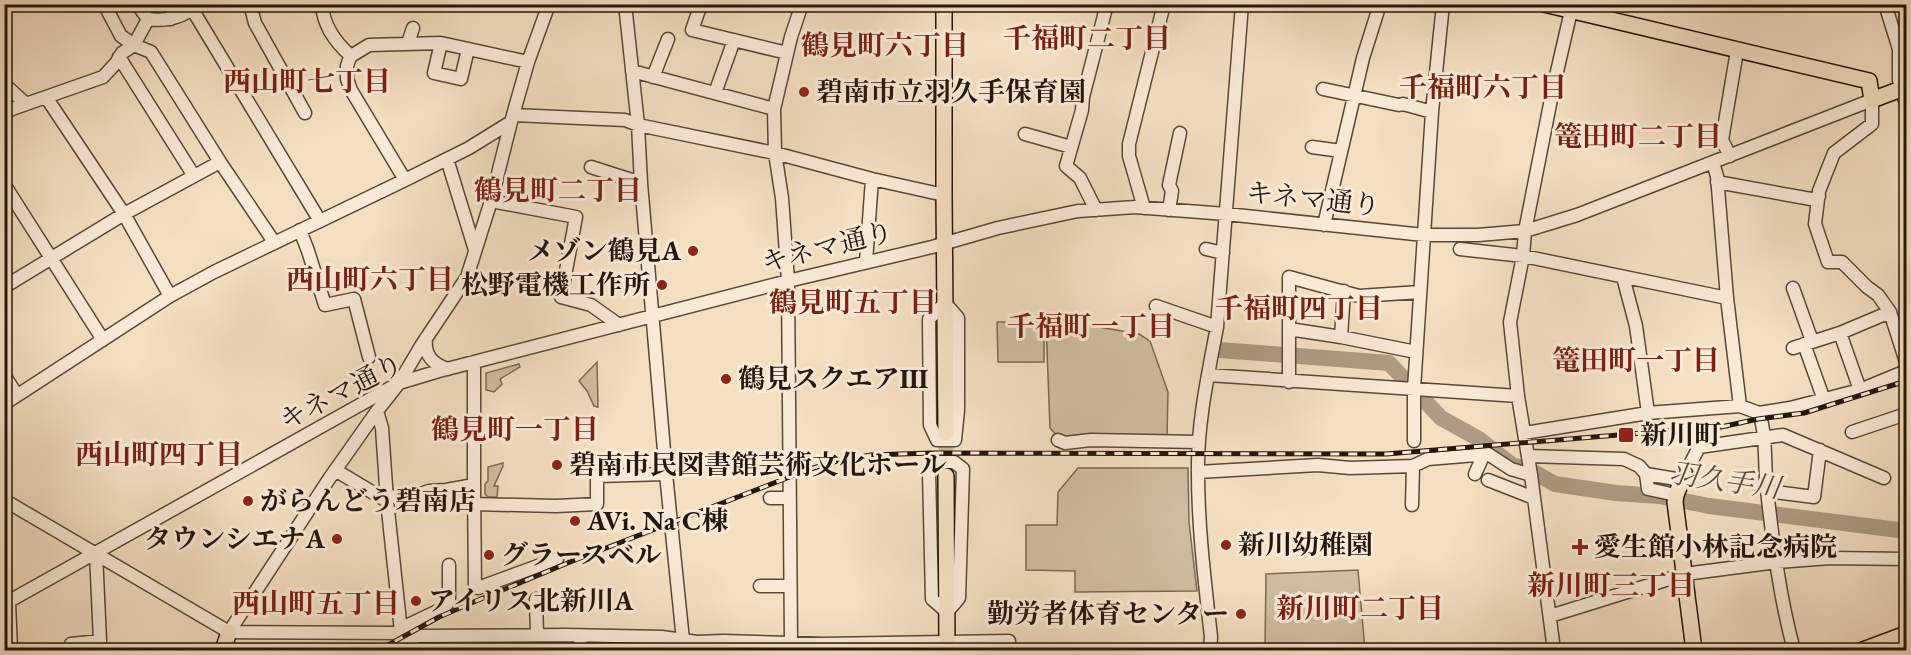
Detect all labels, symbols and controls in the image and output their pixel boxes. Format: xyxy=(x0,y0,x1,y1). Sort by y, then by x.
district label: 千福町二丁目 xyxy=(1003,20,1171,56)
district label: 鶴見町六丁目 xyxy=(801,27,969,63)
district label: 西山町七丁目 xyxy=(223,63,391,99)
district label: 千福町六丁目 xyxy=(1399,69,1567,105)
place label: 碧南市立羽久手保育園 xyxy=(816,74,1086,109)
marker: 碧南市立羽久手保育園 xyxy=(797,85,811,99)
district label: 篭田町二丁目 xyxy=(1554,118,1722,154)
district label: 鶴見町二丁目 xyxy=(474,172,642,208)
street label: キネマ通り xyxy=(1244,174,1382,223)
street label: キネマ通り xyxy=(757,213,896,280)
place label: メゾン鶴見A xyxy=(527,233,682,268)
marker: メゾン鶴見A xyxy=(686,244,700,258)
district label: 西山町六丁目 xyxy=(286,261,454,297)
place label: 松野電機工作所 xyxy=(461,267,650,302)
marker: 松野電機工作所 xyxy=(655,278,669,292)
district label: 鶴見町五丁目 xyxy=(769,284,937,320)
district label: 千福町四丁目 xyxy=(1215,290,1383,326)
district label: 千福町一丁目 xyxy=(1007,308,1175,344)
district label: 篭田町一丁目 xyxy=(1552,342,1720,378)
street label: キネマ通り xyxy=(273,345,409,438)
place label: 鶴見スクエアⅢ xyxy=(738,361,928,396)
marker: 鶴見スクエアⅢ xyxy=(719,372,733,386)
district label: 鶴見町一丁目 xyxy=(431,411,599,447)
place label: 新川町 xyxy=(1640,417,1721,452)
marker: 新川町 xyxy=(1617,426,1635,444)
district label: 西山町四丁目 xyxy=(75,436,243,472)
place label: 碧南市民図書館芸術文化ホール xyxy=(569,447,946,482)
water label: 羽久手川 xyxy=(1667,454,1786,506)
marker: 碧南市民図書館芸術文化ホール xyxy=(550,458,564,472)
place label: がらんどう碧南店 xyxy=(260,483,476,518)
marker: がらんどう碧南店 xyxy=(241,494,255,508)
place label: AVi. Na C棟 xyxy=(586,503,728,538)
marker: AVi. Na C棟 xyxy=(568,514,582,528)
place label: タウンシエナA xyxy=(144,521,326,556)
place label: 新川幼稚園 xyxy=(1238,527,1373,562)
place label: 愛生館小林記念病院 xyxy=(1594,529,1837,564)
marker: タウンシエナA xyxy=(330,532,344,546)
place label: グラースベル xyxy=(501,537,662,572)
marker: 新川幼稚園 xyxy=(1219,538,1233,552)
marker: 愛生館小林記念病院 xyxy=(1571,538,1589,556)
marker: グラースベル xyxy=(482,548,496,562)
district label: 新川町三丁目 xyxy=(1527,567,1695,603)
place label: アイリス北新川A xyxy=(428,583,634,618)
district label: 西山町五丁目 xyxy=(232,585,400,621)
district label: 新川町二丁目 xyxy=(1276,590,1444,626)
marker: アイリス北新川A xyxy=(409,594,423,608)
place label: 勤労者体育センター xyxy=(987,596,1229,631)
marker: 勤労者体育センター xyxy=(1234,607,1248,621)

